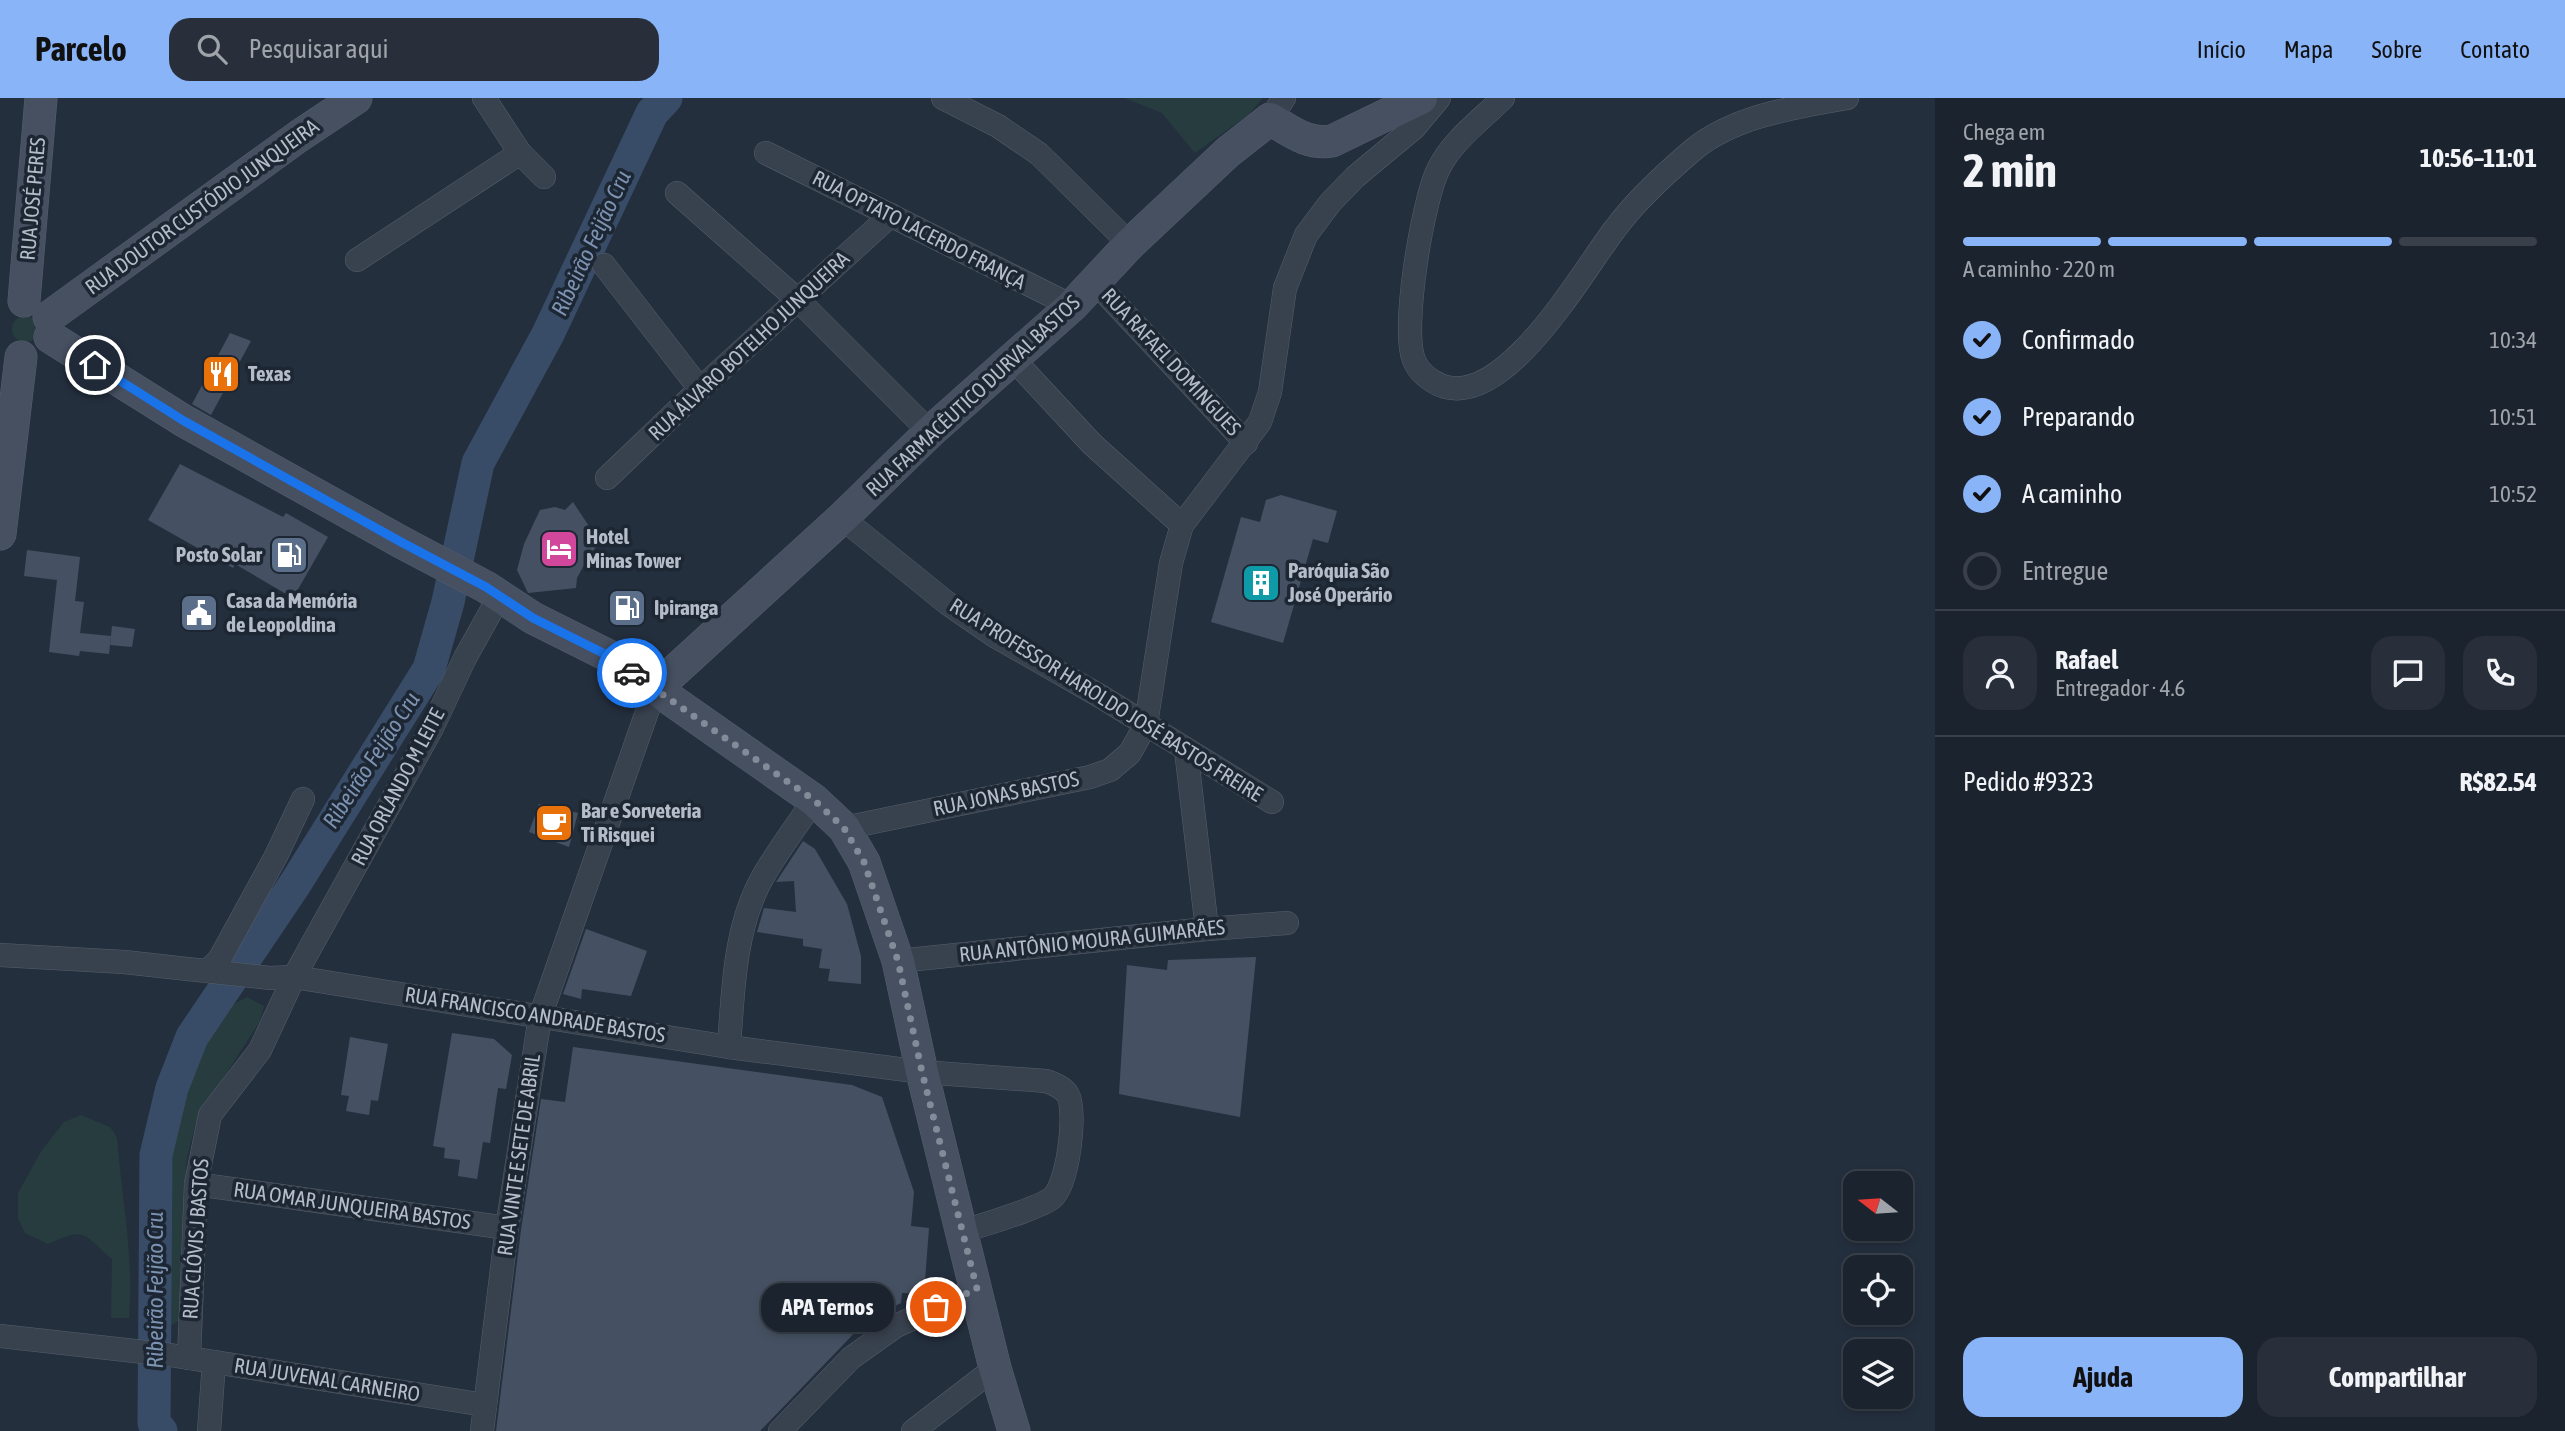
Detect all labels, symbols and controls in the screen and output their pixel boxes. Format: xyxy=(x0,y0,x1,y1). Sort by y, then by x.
search box xyxy=(169,18,659,81)
text: Parcelo xyxy=(35,30,127,68)
icon: search xyxy=(193,30,231,68)
text: Pesquisar aqui xyxy=(249,34,389,64)
text: Início xyxy=(2197,36,2246,63)
text: Mapa xyxy=(2284,36,2334,63)
text: Sobre xyxy=(2372,36,2422,63)
text: Contato xyxy=(2460,36,2530,63)
street label: RUA DOUTOR CUSTÓDIO JUNQUEIRA xyxy=(80,113,323,299)
text: Chega em xyxy=(1963,119,2045,145)
street label: RUA JOSÉ PERES xyxy=(15,136,49,261)
text: 10:56–11:01 xyxy=(2420,143,2537,173)
text: 2 min xyxy=(1963,144,2057,197)
street label: RUA OPTATO LACERDO FRANÇA xyxy=(809,165,1031,294)
water label: Ribeirão Feijão Cru xyxy=(546,166,636,320)
street label: RUA ÁLVARO BOTELHO JUNQUEIRA xyxy=(643,245,854,445)
text: A caminho · 220 m xyxy=(1963,256,2115,282)
street label: RUA RAFAEL DOMINGUES xyxy=(1097,283,1246,440)
street label: RUA FARMACÊUTICO DURVAL BASTOS xyxy=(861,290,1084,501)
icon: check xyxy=(1963,321,2001,359)
text: Confirmado xyxy=(2022,325,2135,355)
text: 10:34 xyxy=(2489,327,2537,353)
pin xyxy=(65,335,125,395)
icon: home xyxy=(76,346,114,384)
restaurant icon: Texas xyxy=(200,353,242,395)
place label: Texas xyxy=(248,361,292,385)
icon: check xyxy=(1963,398,2001,436)
text: Preparando xyxy=(2022,402,2135,432)
text: 10:51 xyxy=(2489,404,2537,430)
icon: check xyxy=(1963,475,2001,513)
text: A caminho xyxy=(2022,479,2122,509)
text: 10:52 xyxy=(2489,481,2537,507)
place label: Hotel Minas Tower xyxy=(586,524,682,572)
hotel icon: Hotel Minas Tower xyxy=(538,528,580,570)
fuel station icon: Posto Solar xyxy=(268,534,310,576)
place label: Posto Solar xyxy=(176,542,263,566)
text: Entregue xyxy=(2022,556,2108,586)
place label: Paróquia São José Operário xyxy=(1287,558,1393,606)
building icon: Paróquia São José Operário xyxy=(1240,562,1282,604)
fuel station icon: Ipiranga xyxy=(606,587,648,629)
place label: Casa da Memória de Leopoldina xyxy=(226,588,357,636)
public building icon: Casa da Memória de Leopoldina xyxy=(178,592,220,634)
street label: RUA PROFESSOR HAROLDO JOSÉ BASTOS FREIRE xyxy=(946,593,1267,806)
place label: Ipiranga xyxy=(654,595,718,619)
button: person xyxy=(1963,636,2037,710)
button: chat xyxy=(2371,636,2445,710)
button: phone xyxy=(2463,636,2537,710)
courier xyxy=(597,638,667,708)
text: Rafael xyxy=(2055,645,2118,675)
icon: car xyxy=(613,654,651,692)
text: Entregador · 4.6 xyxy=(2055,675,2185,701)
water label: Ribeirão Feijão Cru xyxy=(317,687,425,833)
street label: RUA ORLANDO M LEITE xyxy=(346,704,449,869)
street label: RUA JONAS BASTOS xyxy=(931,766,1081,820)
text: Pedido #9323 xyxy=(1963,767,2094,797)
text: R$82.54 xyxy=(2460,767,2537,797)
place label: Bar e Sorveteria Ti Risquei xyxy=(581,798,701,846)
cafe icon: Bar e Sorveteria Ti Risquei xyxy=(533,802,575,844)
street label: RUA ANTÔNIO MOURA GUIMARÃES xyxy=(958,914,1226,966)
street label: RUA FRANCISCO ANDRADE BASTOS xyxy=(403,982,667,1046)
street label: RUA VINTE E SETE DE ABRIL xyxy=(492,1052,544,1257)
street label: RUA CLÓVIS J BASTOS xyxy=(177,1158,213,1320)
north arrow xyxy=(1843,1171,1913,1241)
map controls xyxy=(1843,1171,1913,1409)
street label: RUA OMAR JUNQUEIRA BASTOS xyxy=(232,1176,472,1234)
water label: Ribeirão Feijão Cru xyxy=(142,1212,168,1368)
button: locate xyxy=(1843,1255,1913,1325)
pin xyxy=(906,1277,966,1337)
callout: APA Ternos xyxy=(761,1282,894,1332)
icon: bag xyxy=(917,1288,955,1326)
text: APA Ternos xyxy=(781,1294,874,1320)
button: Ajuda xyxy=(1963,1337,2243,1417)
button: Compartilhar xyxy=(2257,1337,2537,1417)
button: layers xyxy=(1843,1339,1913,1409)
street label: RUA JUVENAL CARNEIRO xyxy=(233,1352,422,1406)

